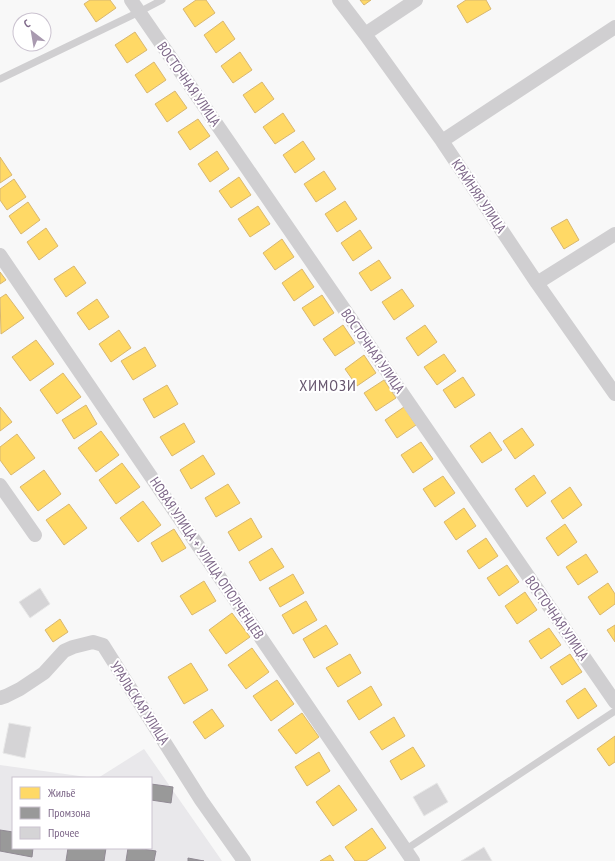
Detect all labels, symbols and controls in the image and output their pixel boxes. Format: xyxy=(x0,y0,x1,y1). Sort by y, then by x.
north arrow xyxy=(12,12,52,52)
text: С xyxy=(21,16,33,31)
street label: ВОСТОЧНАЯ УЛИЦА xyxy=(153,38,225,130)
street label: КРАЙНЯЯ УЛИЦА xyxy=(448,156,510,237)
street label: ВОСТОЧНАЯ УЛИЦА xyxy=(337,305,409,397)
district label: ХИМОЗИ xyxy=(299,375,357,395)
street label: НОВАЯ УЛИЦА + УЛИЦА ОПОЛЧЕНЦЕВ xyxy=(146,474,268,642)
street label: ВОСТОЧНАЯ УЛИЦА xyxy=(521,572,593,664)
street label: УРАЛЬСКАЯ УЛИЦА xyxy=(106,658,174,748)
legend xyxy=(12,777,152,849)
text: Жильё xyxy=(47,785,75,800)
text: Промзона xyxy=(48,805,91,820)
text: Прочее xyxy=(48,825,79,840)

